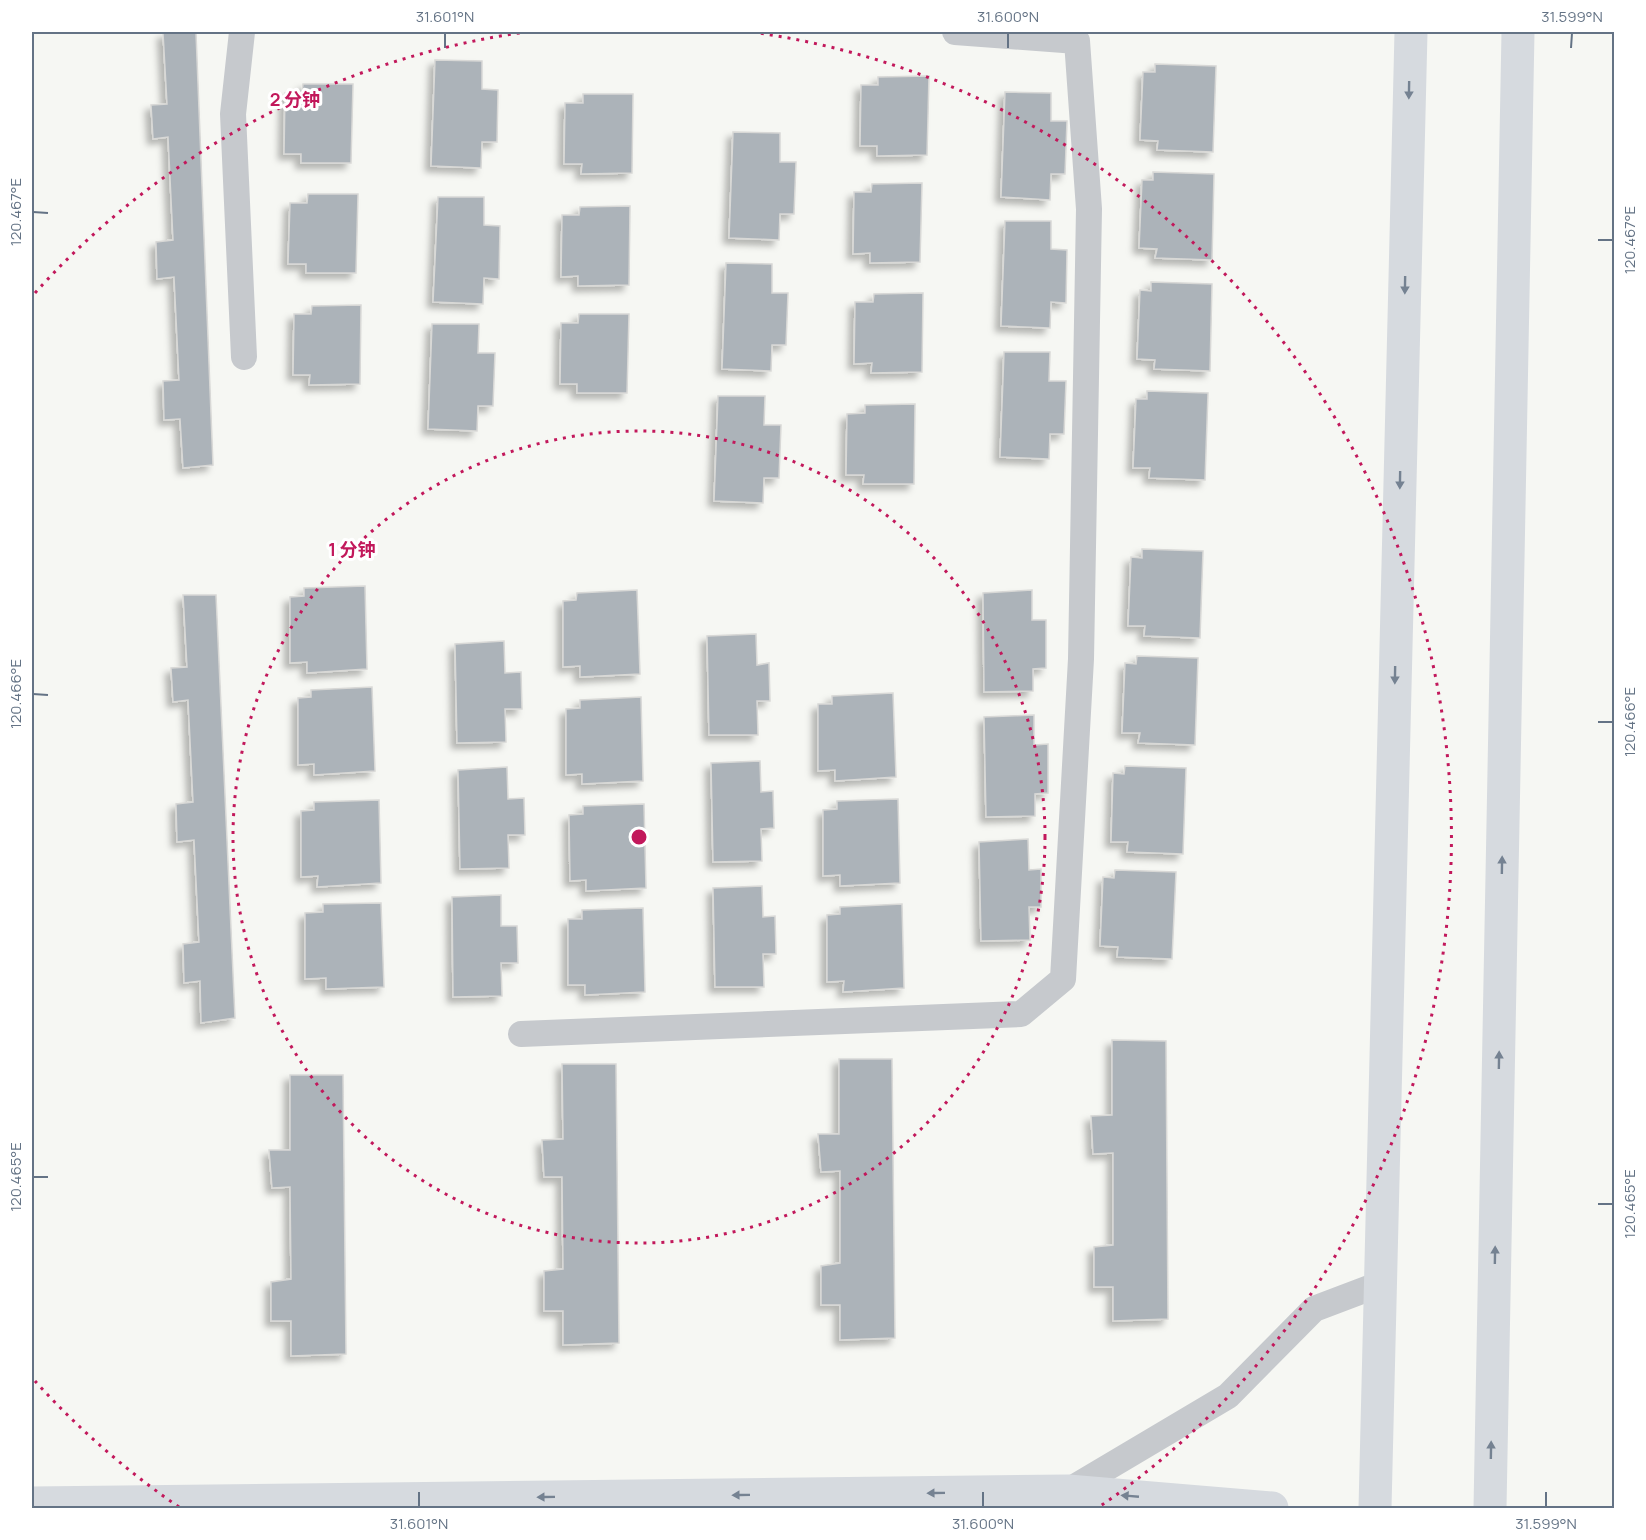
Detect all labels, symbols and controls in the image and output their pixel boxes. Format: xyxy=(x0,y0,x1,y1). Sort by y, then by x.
text: 31.601°N xyxy=(416,6,474,27)
text: 31.600°N xyxy=(977,6,1039,27)
text: 31.599°N xyxy=(1541,6,1603,27)
one-way arrow xyxy=(1405,80,1414,99)
text: 2 分钟 xyxy=(270,87,320,111)
text: 120.467°E xyxy=(5,178,26,246)
text: 120.467°E xyxy=(1619,206,1640,274)
one-way arrow xyxy=(1400,275,1409,294)
one-way arrow xyxy=(1395,470,1405,489)
text: 1 分钟 xyxy=(328,537,376,561)
text: 120.466°E xyxy=(5,659,26,729)
one-way arrow xyxy=(1390,665,1400,684)
text: 120.466°E xyxy=(1619,687,1640,757)
centre of rings xyxy=(629,827,649,847)
one-way arrow xyxy=(1497,856,1507,875)
one-way arrow xyxy=(1494,1051,1503,1070)
text: 120.465°E xyxy=(5,1142,26,1212)
text: 120.465°E xyxy=(1619,1169,1640,1239)
one-way arrow xyxy=(1490,1246,1500,1265)
one-way arrow xyxy=(1486,1441,1496,1460)
one-way arrow xyxy=(926,1488,945,1498)
one-way arrow xyxy=(731,1490,750,1500)
one-way arrow xyxy=(1121,1491,1140,1501)
one-way arrow xyxy=(536,1492,555,1502)
text: 31.601°N xyxy=(390,1513,448,1534)
text: 31.600°N xyxy=(952,1513,1014,1534)
text: 31.599°N xyxy=(1515,1513,1577,1534)

